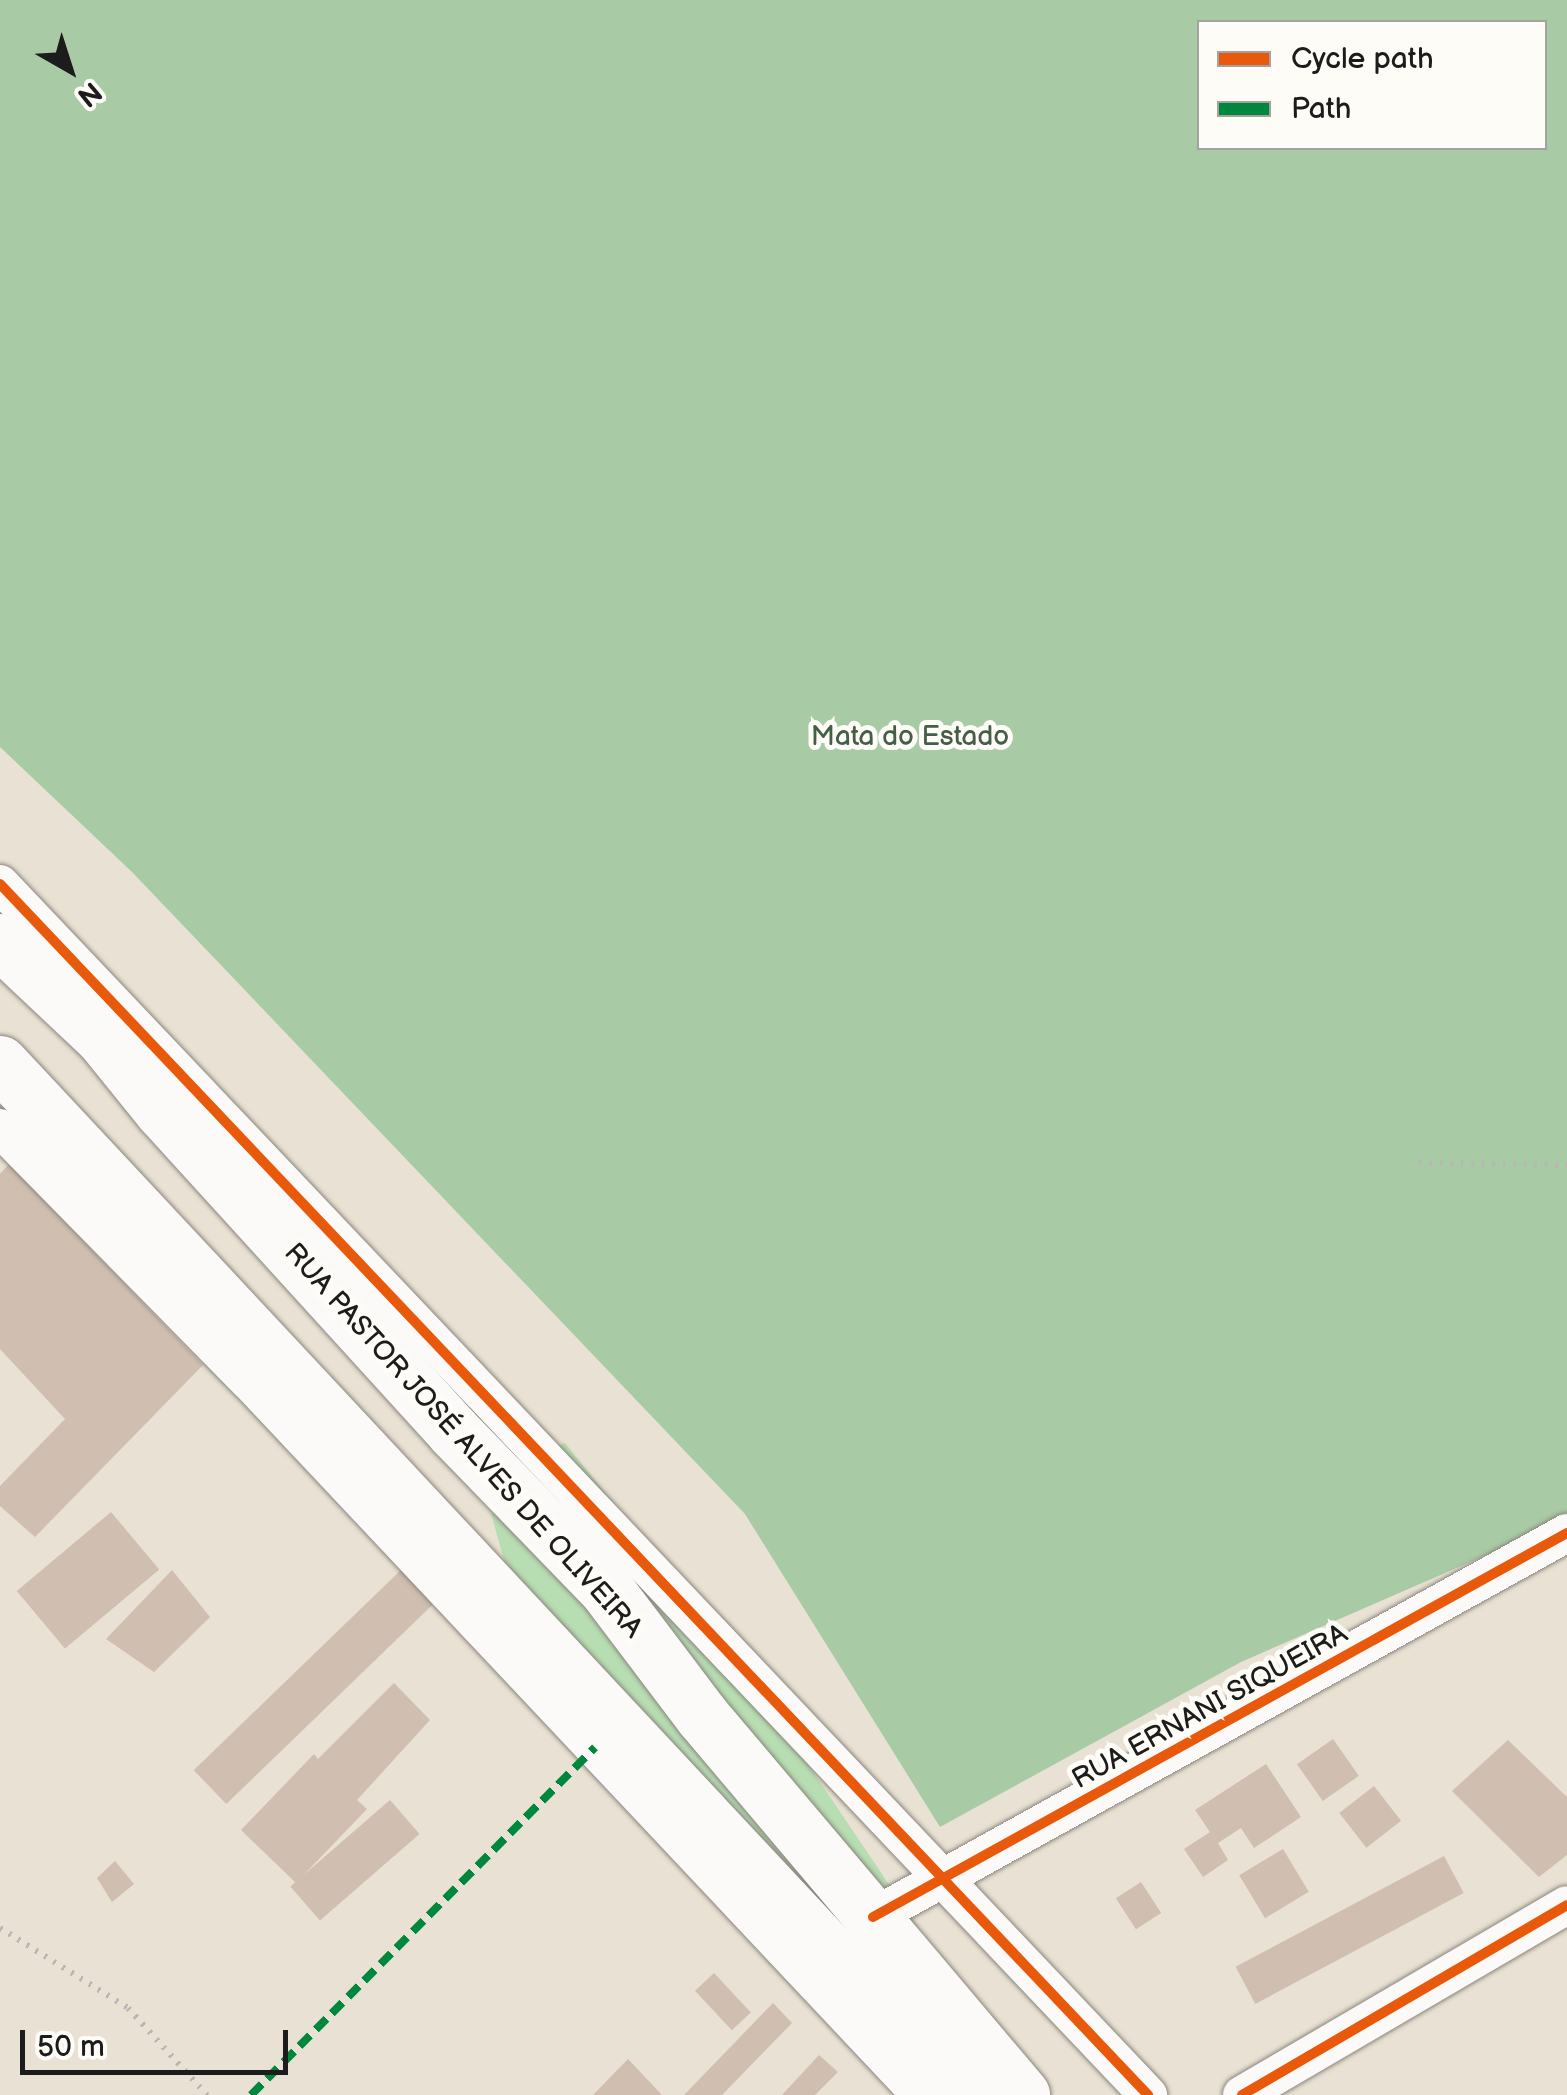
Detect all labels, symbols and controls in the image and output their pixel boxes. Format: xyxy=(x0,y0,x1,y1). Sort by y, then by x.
north arrow xyxy=(20,20,120,120)
legend xyxy=(1197,20,1547,150)
text: Cycle path xyxy=(1291,41,1434,77)
text: N xyxy=(71,74,108,113)
text: Path xyxy=(1291,91,1351,127)
park label: Mata do Estado xyxy=(811,720,1009,754)
street label: RUA PASTOR JOSÉ ALVES DE OLIVEIRA xyxy=(276,1236,650,1646)
street label: RUA ERNANI SIQUEIRA xyxy=(1066,1617,1354,1797)
scale bar xyxy=(25,2010,292,2072)
text: 50 m xyxy=(37,2029,105,2065)

